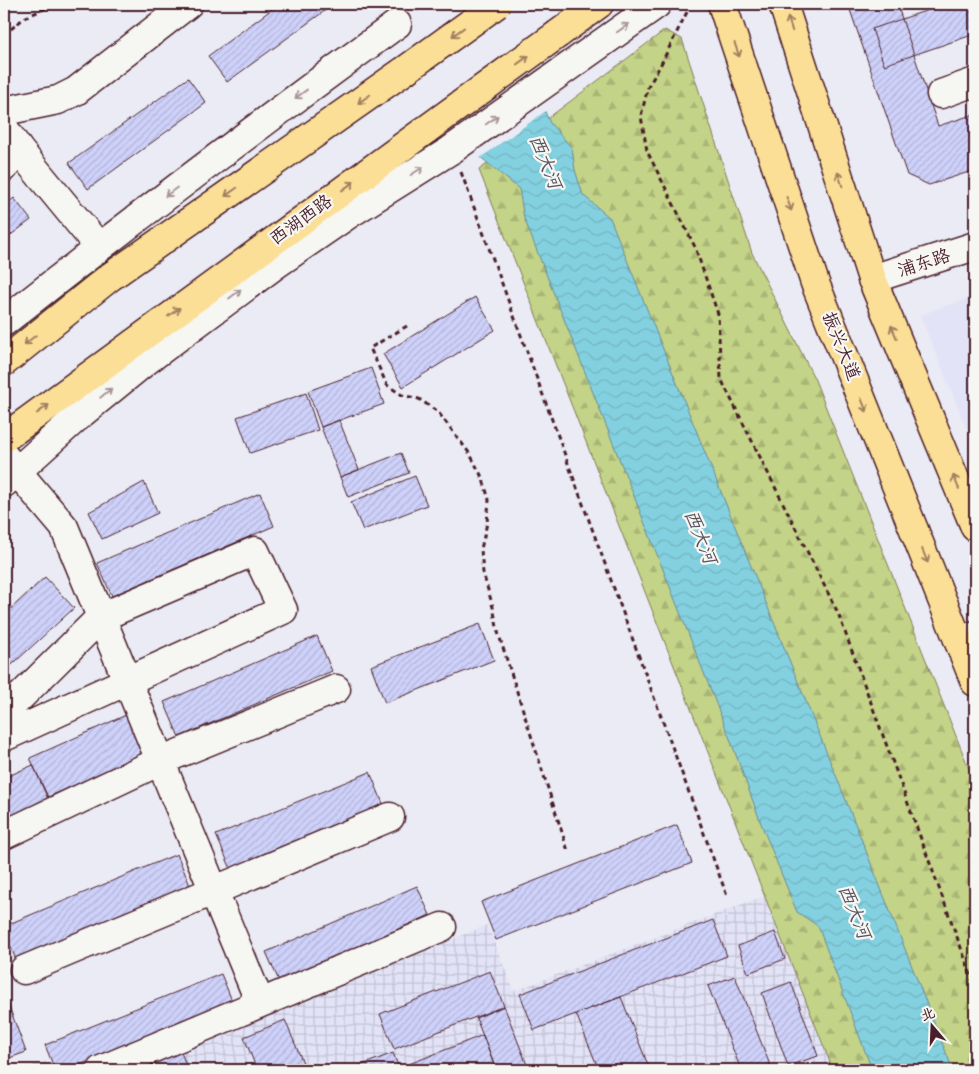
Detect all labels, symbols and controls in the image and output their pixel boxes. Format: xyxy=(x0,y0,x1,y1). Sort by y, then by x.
one-way arrow xyxy=(784,17,794,33)
one-way arrow xyxy=(616,22,630,33)
one-way arrow xyxy=(451,27,465,37)
one-way arrow xyxy=(733,42,743,58)
one-way arrow xyxy=(516,55,530,65)
one-way arrow xyxy=(294,89,308,99)
one-way arrow xyxy=(358,94,372,104)
one-way arrow xyxy=(485,115,499,125)
water label: 西大河 xyxy=(522,131,569,196)
one-way arrow xyxy=(410,166,424,177)
one-way arrow xyxy=(834,171,844,187)
one-way arrow xyxy=(341,181,355,191)
one-way arrow xyxy=(165,186,178,197)
one-way arrow xyxy=(225,187,239,197)
street label: 西湖西路 xyxy=(265,189,337,251)
one-way arrow xyxy=(785,196,794,211)
street label: 浦东路 xyxy=(894,243,954,283)
one-way arrow xyxy=(228,289,241,300)
one-way arrow xyxy=(167,307,180,318)
street label: 振兴大道 xyxy=(816,308,866,384)
one-way arrow xyxy=(889,325,898,340)
one-way arrow xyxy=(24,335,37,346)
one-way arrow xyxy=(99,388,112,399)
one-way arrow xyxy=(860,397,870,412)
one-way arrow xyxy=(36,403,49,414)
one-way arrow xyxy=(951,475,961,490)
water label: 西大河 xyxy=(677,506,724,571)
one-way arrow xyxy=(921,548,930,563)
water label: 西大河 xyxy=(831,881,878,946)
north arrow xyxy=(906,1002,956,1052)
text: 北 xyxy=(918,1003,938,1026)

